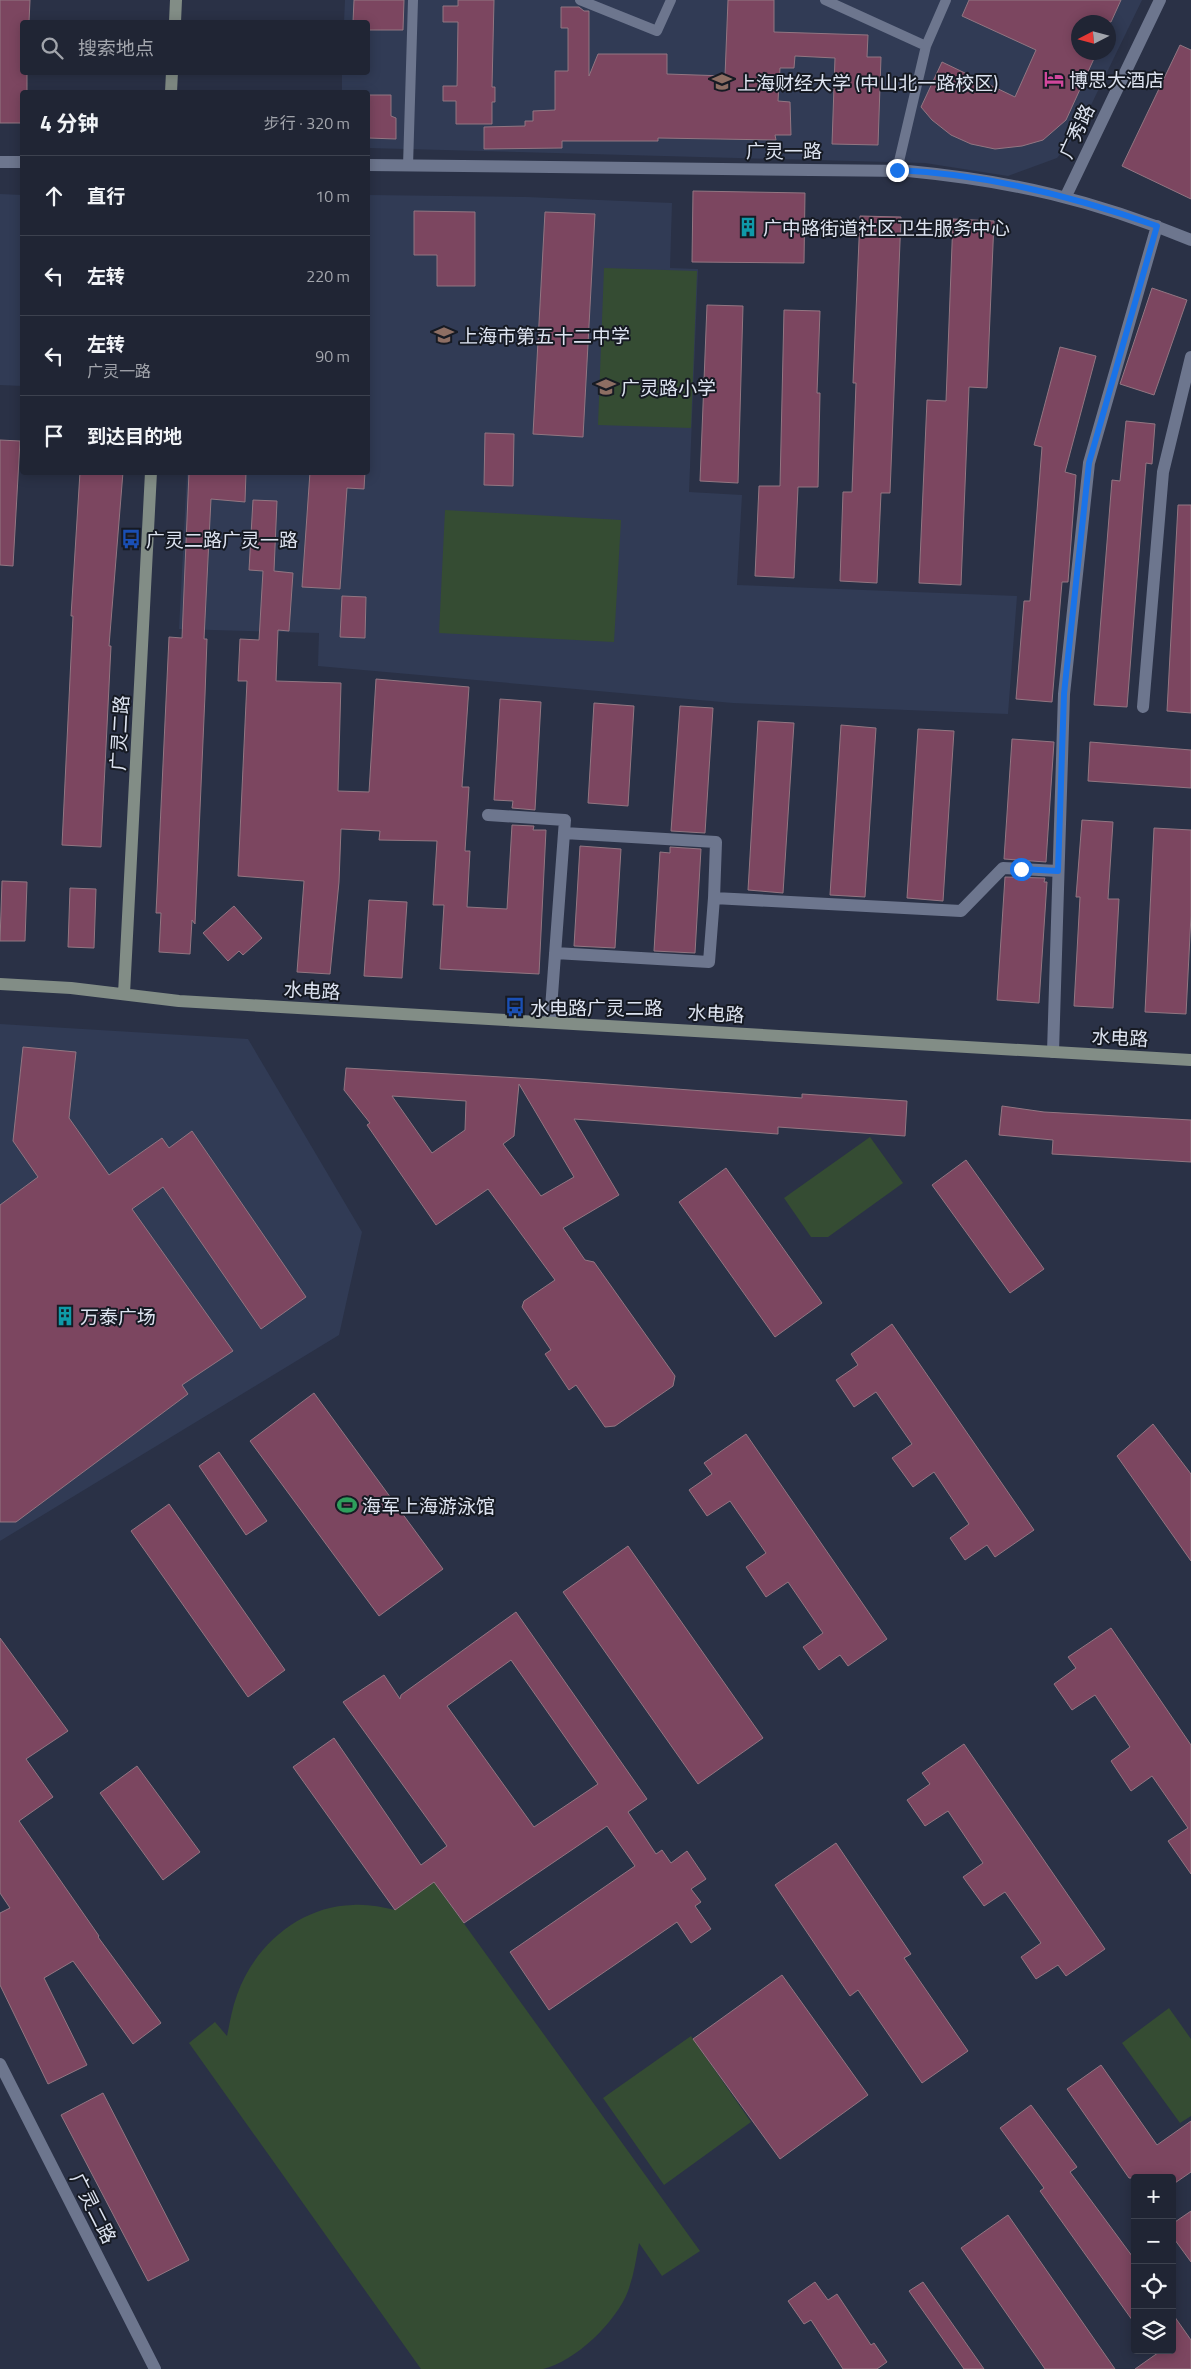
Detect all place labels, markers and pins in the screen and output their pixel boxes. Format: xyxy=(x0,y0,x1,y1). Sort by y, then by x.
place label: 博思大酒店 xyxy=(1069,65,1164,94)
place label: 上海财经大学 (中山北一路校区) xyxy=(737,68,998,97)
hotel icon: 博思大酒店 xyxy=(1043,68,1065,90)
school or university icon: 上海财经大学 (中山北一路校区) xyxy=(711,71,733,93)
place label: 广中路街道社区卫生服务中心 xyxy=(763,213,1010,242)
building icon: 广中路街道社区卫生服务中心 xyxy=(737,216,759,238)
place label: 上海市第五十二中学 xyxy=(459,321,630,350)
school or university icon: 上海市第五十二中学 xyxy=(433,324,455,346)
place label: 广灵路小学 xyxy=(621,373,716,402)
school or university icon: 广灵路小学 xyxy=(595,376,617,398)
place label: 广灵二路广灵一路 xyxy=(146,525,298,554)
bus stop icon: 广灵二路广灵一路 xyxy=(120,528,142,550)
place label: 水电路广灵二路 xyxy=(530,993,663,1022)
bus stop icon: 水电路广灵二路 xyxy=(504,996,526,1018)
place label: 万泰广场 xyxy=(80,1302,156,1331)
building icon: 万泰广场 xyxy=(54,1305,76,1327)
place label: 海军上海游泳馆 xyxy=(362,1491,495,1520)
sports icon: 海军上海游泳馆 xyxy=(336,1494,358,1516)

